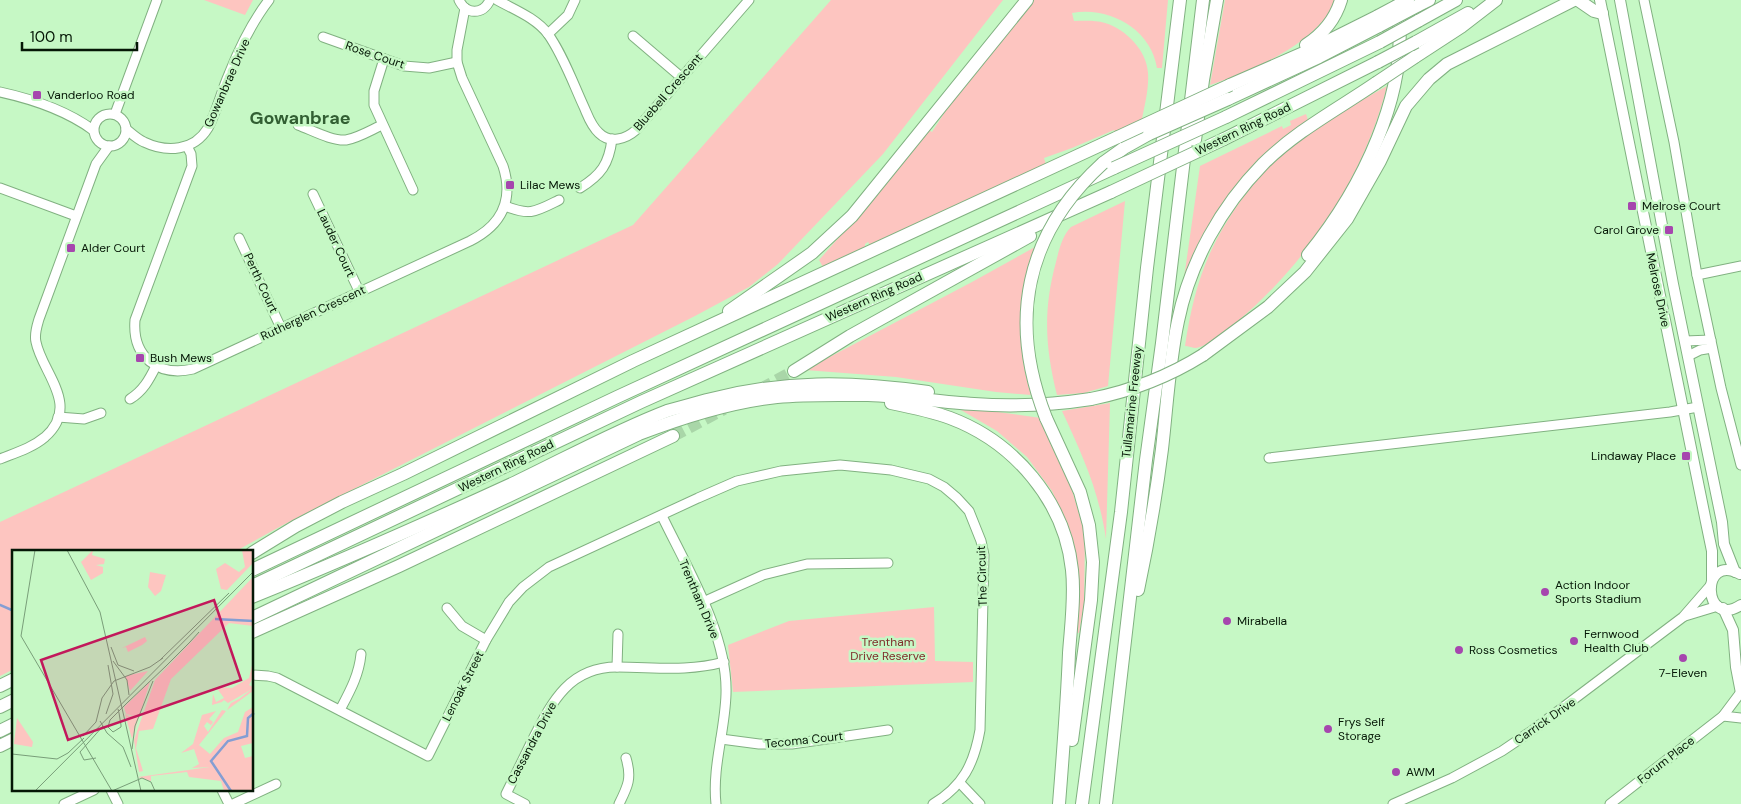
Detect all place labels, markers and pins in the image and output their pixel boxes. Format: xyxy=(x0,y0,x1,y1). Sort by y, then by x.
place label: Vanderloo Road xyxy=(47,87,135,103)
marker: Vanderloo Road xyxy=(31,89,43,101)
place label: Lilac Mews xyxy=(520,177,580,193)
marker: Lilac Mews xyxy=(504,179,516,191)
place label: Melrose Court xyxy=(1642,198,1721,214)
marker: Melrose Court xyxy=(1626,200,1638,212)
place label: Carol Grove xyxy=(1594,222,1659,238)
marker: Carol Grove xyxy=(1663,224,1675,236)
place label: Alder Court xyxy=(81,240,146,256)
marker: Alder Court xyxy=(65,242,77,254)
place label: Bush Mews xyxy=(150,350,212,366)
marker: Bush Mews xyxy=(134,352,146,364)
place label: Lindaway Place xyxy=(1591,448,1676,464)
marker: Lindaway Place xyxy=(1680,450,1692,462)
place label: Action Indoor Sports Stadium xyxy=(1555,577,1641,607)
marker: Action Indoor Sports Stadium xyxy=(1539,586,1551,598)
place label: Mirabella xyxy=(1237,613,1287,629)
marker: Mirabella xyxy=(1221,615,1233,627)
place label: Fernwood Health Club xyxy=(1584,626,1649,656)
marker: Fernwood Health Club xyxy=(1568,635,1580,647)
place label: Ross Cosmetics xyxy=(1469,642,1558,658)
marker: Ross Cosmetics xyxy=(1453,644,1465,656)
marker: 7-Eleven xyxy=(1677,652,1689,664)
place label: 7-Eleven xyxy=(1659,665,1707,681)
place label: Frys Self Storage xyxy=(1338,714,1385,744)
marker: Frys Self Storage xyxy=(1322,723,1334,735)
place label: AWM xyxy=(1406,764,1435,780)
marker: AWM xyxy=(1390,766,1402,778)

